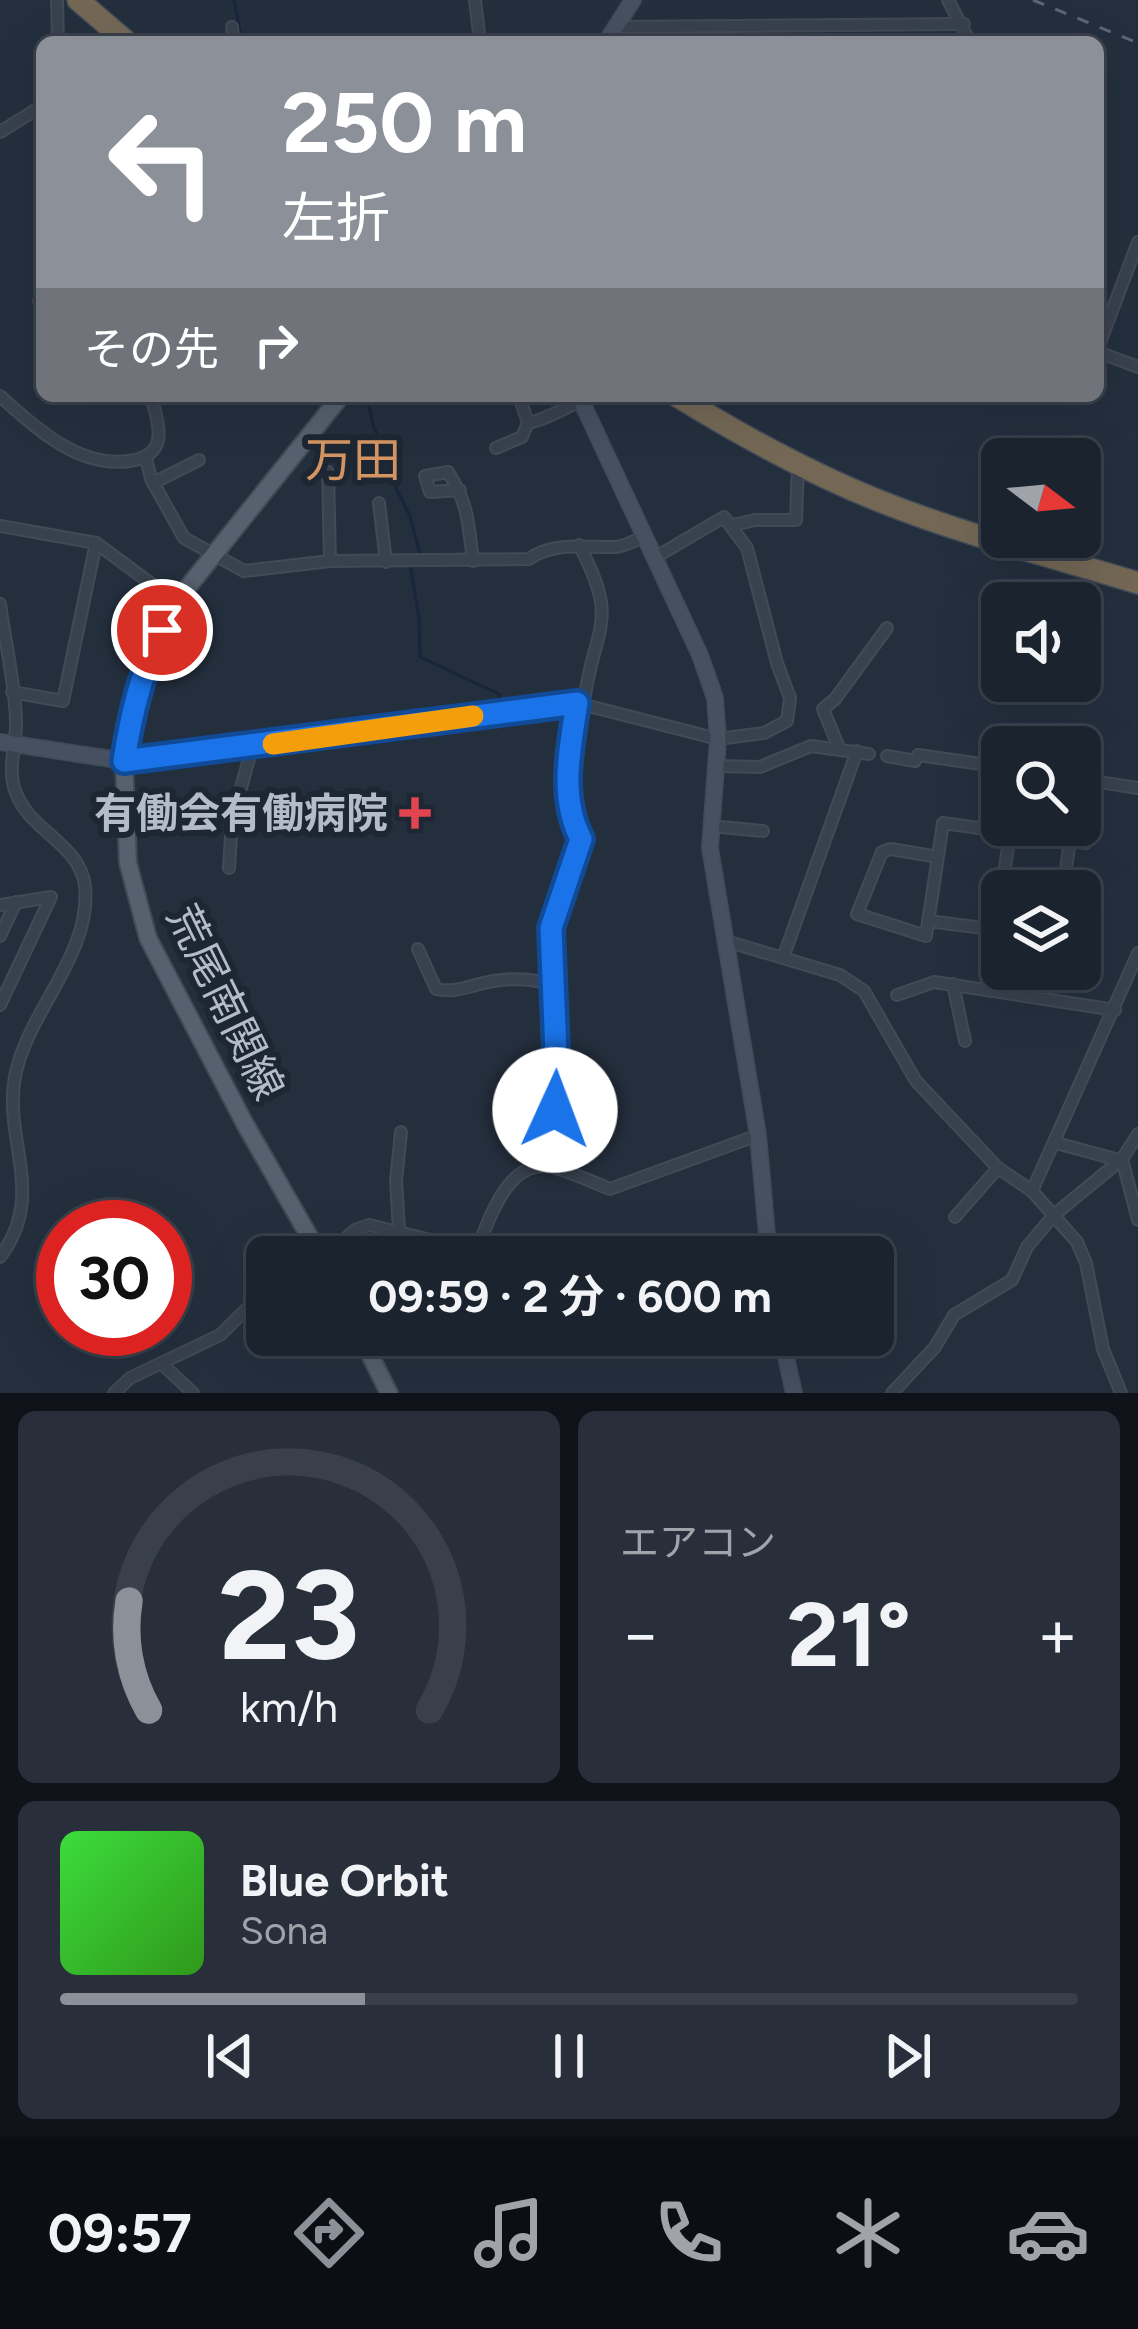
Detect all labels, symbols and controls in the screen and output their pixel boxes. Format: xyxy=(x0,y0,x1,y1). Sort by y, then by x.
text: 250 m xyxy=(282,72,527,173)
icon: left xyxy=(84,84,240,240)
text: 左折 xyxy=(282,186,390,251)
icon: right xyxy=(243,312,309,378)
text: その先 xyxy=(84,322,219,376)
district label: 万田 xyxy=(305,431,401,489)
north arrow xyxy=(981,438,1101,558)
map controls xyxy=(981,438,1101,990)
pin xyxy=(111,579,213,681)
button: sound xyxy=(981,582,1101,702)
icon: arrive xyxy=(129,597,195,663)
button: search xyxy=(981,726,1101,846)
place label: 有働会有働病院 xyxy=(94,788,388,839)
marker: 有働会有働病院 xyxy=(399,797,431,829)
button: layers xyxy=(981,870,1101,990)
street label: 荒尾南関線 xyxy=(157,897,295,1108)
position arrow xyxy=(492,1047,618,1173)
speed limit sign: 30 xyxy=(36,1200,192,1356)
text: 09:59 · 2 分 · 600 m xyxy=(368,1269,772,1323)
text: エアコン xyxy=(620,1519,776,1566)
text: 23 xyxy=(218,1540,360,1690)
text: 21° xyxy=(787,1580,911,1689)
text: − xyxy=(620,1594,661,1674)
text: + xyxy=(1037,1594,1078,1674)
text: km/h xyxy=(240,1681,338,1733)
text: Blue Orbit xyxy=(240,1853,449,1907)
text: Sona xyxy=(240,1907,328,1954)
icon: previous xyxy=(197,2023,263,2089)
icon: pause xyxy=(536,2023,602,2089)
icon: next xyxy=(875,2023,941,2089)
icon: directions xyxy=(287,2191,371,2275)
icon: music xyxy=(467,2191,551,2275)
icon: phone xyxy=(647,2191,731,2275)
icon: climate xyxy=(826,2191,910,2275)
icon: car xyxy=(1006,2191,1090,2275)
text: 09:57 xyxy=(48,2201,192,2266)

